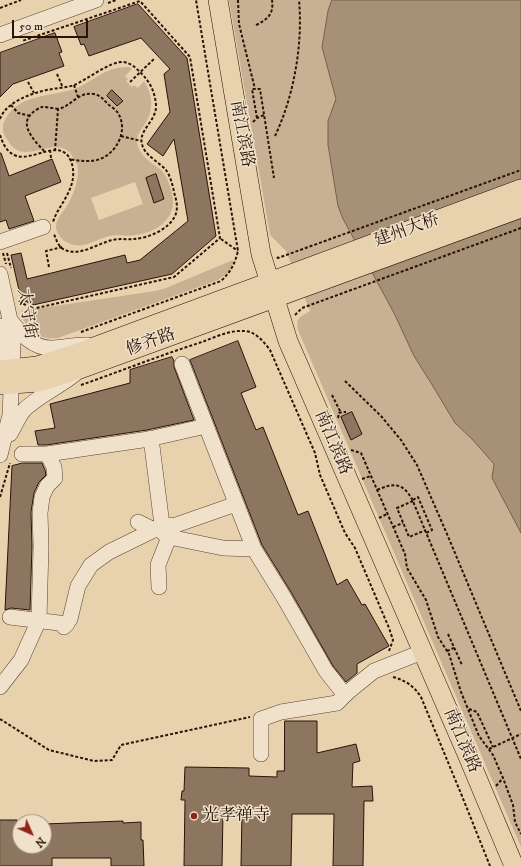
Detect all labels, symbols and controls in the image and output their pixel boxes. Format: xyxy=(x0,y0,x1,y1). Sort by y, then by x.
scale bar xyxy=(14,12,90,38)
text: 50 m xyxy=(19,19,43,34)
street label: 南江滨路 xyxy=(225,99,257,169)
street label: 建州大桥 xyxy=(372,210,442,252)
street label: 太守街 xyxy=(12,287,40,341)
street label: 修齐路 xyxy=(124,325,178,361)
street label: 南江滨路 xyxy=(309,408,355,478)
street label: 南江滨路 xyxy=(438,706,484,776)
place label: 光孝禅寺 xyxy=(202,806,270,826)
marker: 光孝禅寺 xyxy=(189,811,199,821)
north arrow xyxy=(12,814,52,854)
text: N xyxy=(32,834,48,850)

